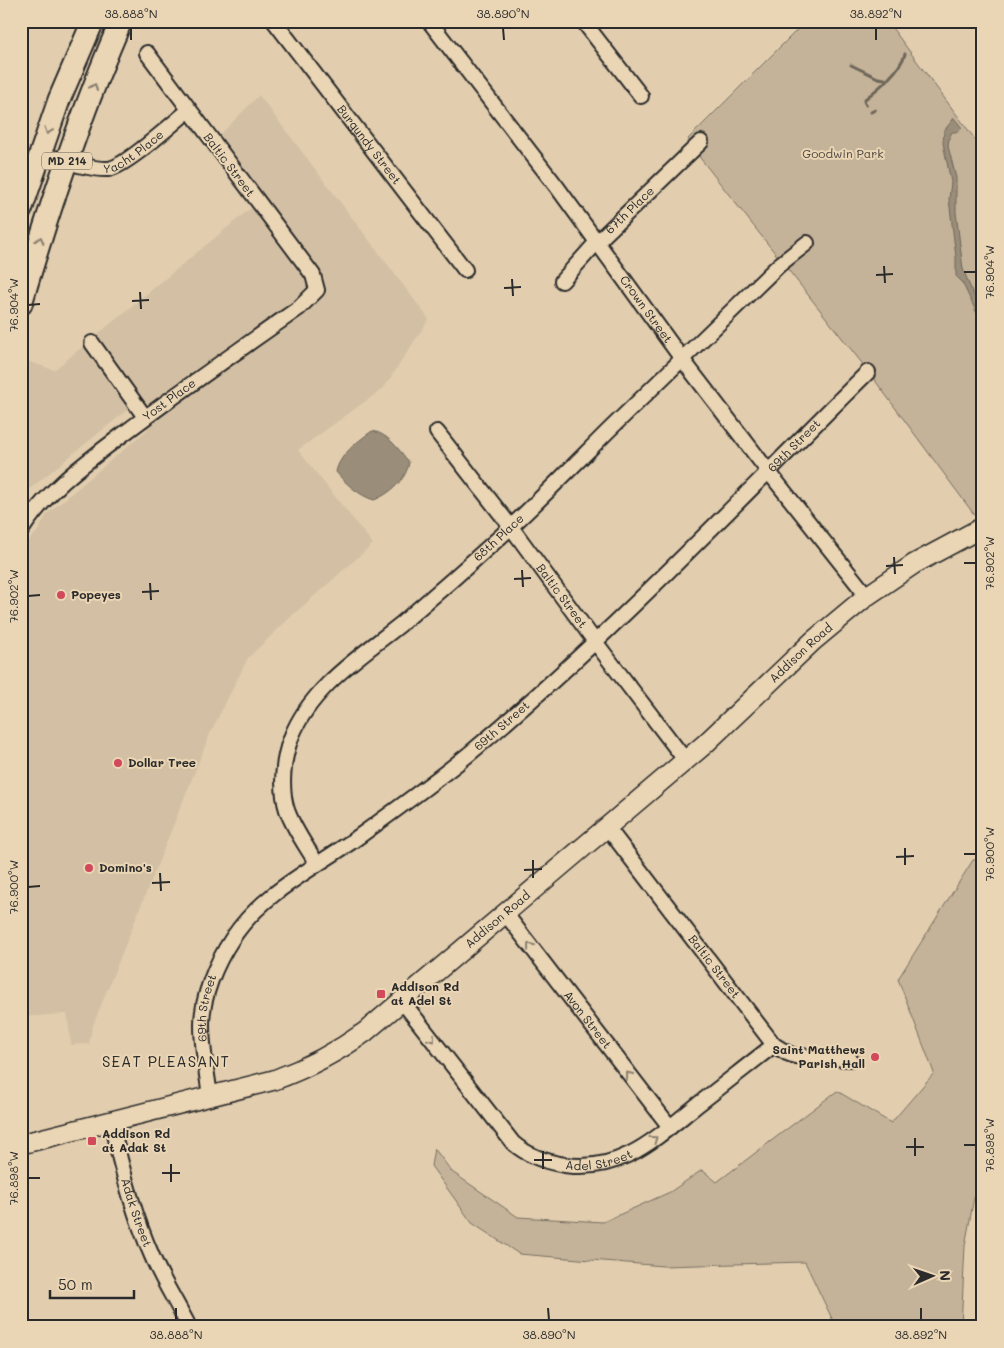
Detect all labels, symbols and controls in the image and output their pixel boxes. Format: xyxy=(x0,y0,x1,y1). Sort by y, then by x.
text: 38.888°N xyxy=(104,5,158,21)
text: 38.890°N xyxy=(476,5,530,21)
text: 38.892°N xyxy=(850,5,902,21)
one-way arrow xyxy=(87,83,98,92)
street label: Burgundy Street xyxy=(334,101,405,187)
street label: Yacht Place xyxy=(103,126,167,176)
one-way arrow xyxy=(44,127,54,135)
street label: Baltic Street xyxy=(201,129,259,200)
park label: Goodwin Park xyxy=(802,145,884,161)
road number: MD 214 xyxy=(42,153,92,170)
street label: 67th Place xyxy=(601,182,657,237)
one-way arrow xyxy=(34,237,44,245)
text: 76.904°W xyxy=(981,245,997,299)
street label: Crown Street xyxy=(617,272,677,346)
text: 76.904°W xyxy=(5,278,21,332)
street label: Yost Place xyxy=(139,374,199,424)
street label: 69th Street xyxy=(764,415,823,475)
street label: 68th Place xyxy=(470,510,527,564)
text: 76.902°W xyxy=(981,536,997,590)
street label: Baltic Street xyxy=(533,560,591,631)
text: 76.902°W xyxy=(5,569,21,623)
place label: Popeyes xyxy=(71,586,121,602)
marker: Popeyes xyxy=(55,589,67,601)
street label: Addison Road xyxy=(765,619,836,686)
street label: 69th Street xyxy=(470,697,532,754)
place label: Dollar Tree xyxy=(128,754,196,770)
marker: Dollar Tree xyxy=(112,757,124,769)
text: 76.900°W xyxy=(981,827,997,881)
place label: Domino's xyxy=(99,859,152,875)
text: 76.900°W xyxy=(5,860,21,914)
marker: Domino's xyxy=(83,862,95,874)
street label: Addison Road xyxy=(461,886,533,951)
street label: Baltic Street xyxy=(685,931,744,1001)
one-way arrow xyxy=(528,943,536,952)
street label: 69th Street xyxy=(193,971,220,1042)
place label: Addison Rd at Adel St xyxy=(391,978,459,1008)
street label: Avon Street xyxy=(561,987,616,1052)
marker: Addison Rd at Adel St xyxy=(375,988,387,1000)
one-way arrow xyxy=(427,1033,435,1042)
place label: Saint Matthews Parish Hall xyxy=(772,1041,865,1071)
district label: SEAT PLEASANT xyxy=(102,1051,230,1071)
marker: Saint Matthews Parish Hall xyxy=(869,1051,881,1063)
one-way arrow xyxy=(627,1072,635,1081)
text: 76.898°W xyxy=(981,1118,997,1172)
place label: Addison Rd at Adak St xyxy=(102,1125,170,1155)
marker: Addison Rd at Adak St xyxy=(86,1135,98,1147)
one-way arrow xyxy=(648,1136,658,1145)
street label: Adel Street xyxy=(565,1145,635,1173)
text: 76.898°W xyxy=(5,1151,21,1205)
street label: Adak Street xyxy=(118,1176,156,1249)
north arrow xyxy=(906,1250,956,1300)
scale bar xyxy=(50,1268,134,1300)
text: N xyxy=(936,1270,955,1281)
text: 50 m xyxy=(58,1274,93,1294)
text: 38.888°N xyxy=(149,1326,203,1342)
text: 38.890°N xyxy=(522,1326,576,1342)
text: 38.892°N xyxy=(895,1326,947,1342)

